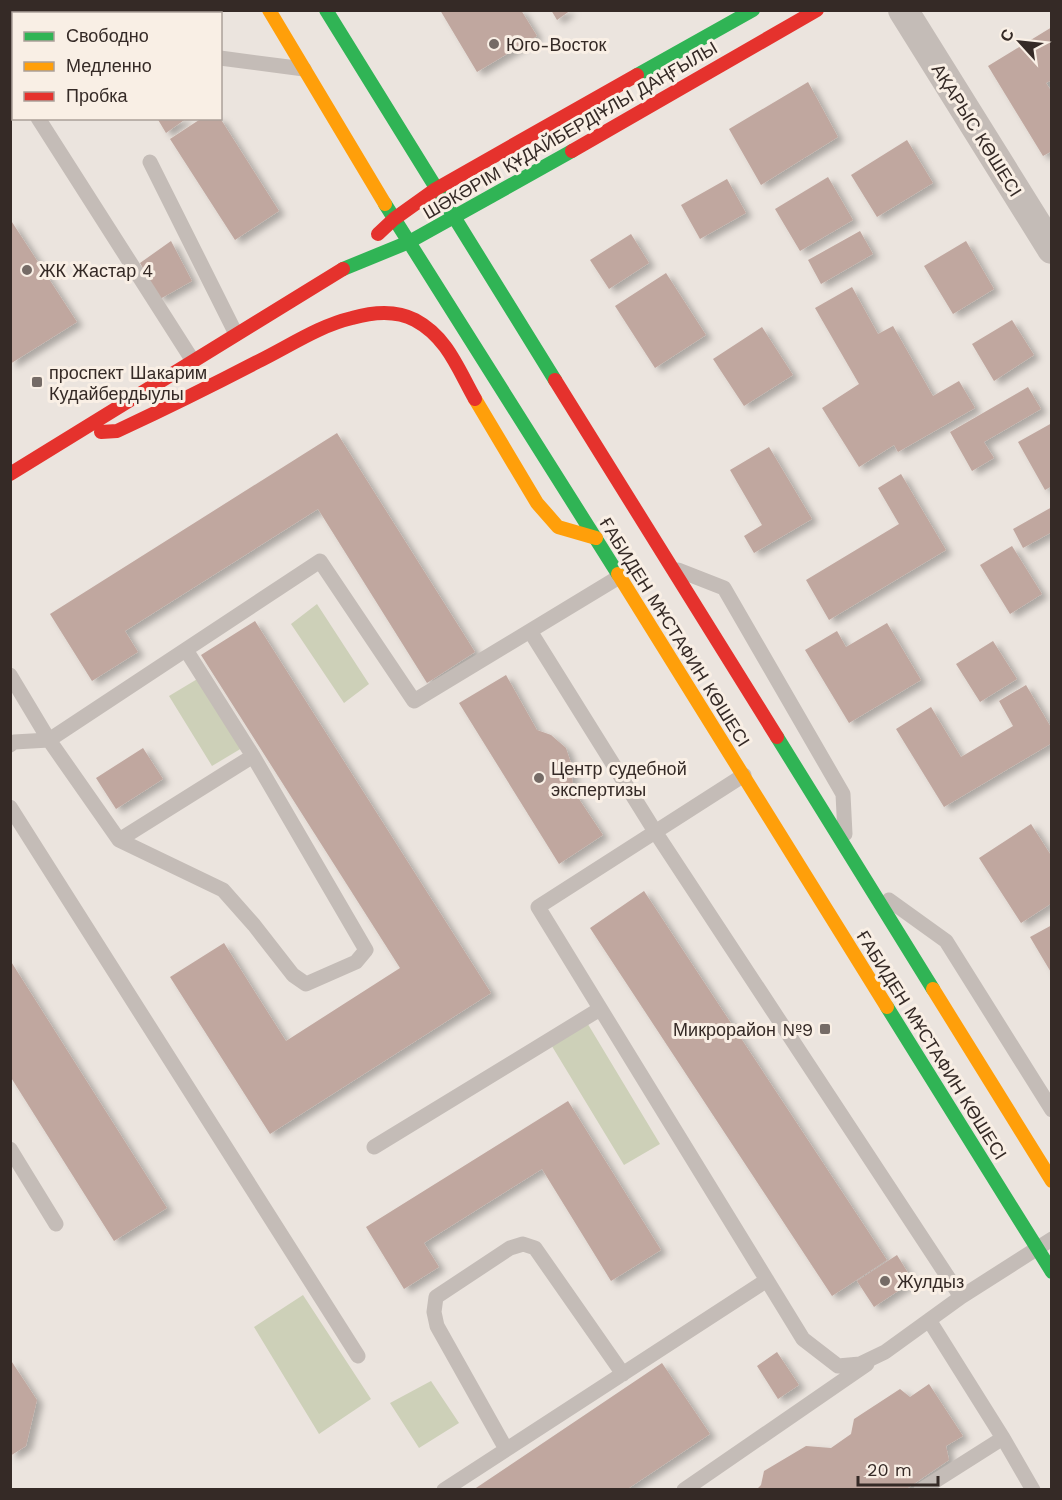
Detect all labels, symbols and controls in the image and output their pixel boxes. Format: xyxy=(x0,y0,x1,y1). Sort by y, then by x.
legend xyxy=(12,12,222,120)
north arrow xyxy=(990,12,1050,72)
text: Свободно xyxy=(66,25,149,46)
text: С xyxy=(996,26,1018,45)
place label: Юго-Восток xyxy=(506,34,607,55)
street label: ШӘКӘРІМ ҚҰДАЙБЕРДІҰЛЫ ДАҢҒЫЛЫ xyxy=(419,37,721,223)
marker: Юго-Восток xyxy=(487,37,501,51)
text: Медленно xyxy=(66,55,152,76)
street label: АҚАРЫС КӨШЕСІ xyxy=(928,60,1026,200)
text: Пробка xyxy=(66,85,129,106)
place label: ЖК Жастар 4 xyxy=(39,260,153,281)
marker: ЖК Жастар 4 xyxy=(20,263,34,277)
place label: проспект Шaкaрим Кудайбердыулы xyxy=(49,362,207,404)
marker: проспект Шaкaрим Кудайбердыулы xyxy=(30,375,44,389)
street label: ҒАБИДЕН МҰСТАФИН КӨШЕСІ xyxy=(595,513,754,750)
place label: Центр судебной экспертизы xyxy=(551,758,687,800)
marker: Центр судебной экспертизы xyxy=(532,771,546,785)
street label: ҒАБИДЕН МҰСТАФИН КӨШЕСІ xyxy=(852,926,1011,1163)
place label: Микрорайон №9 xyxy=(673,1019,813,1040)
marker: Микрорайон №9 xyxy=(818,1022,832,1036)
place label: Жулдыз xyxy=(897,1271,964,1292)
marker: Жулдыз xyxy=(878,1274,892,1288)
scale bar xyxy=(858,1449,938,1487)
text: 20 m xyxy=(867,1459,912,1480)

